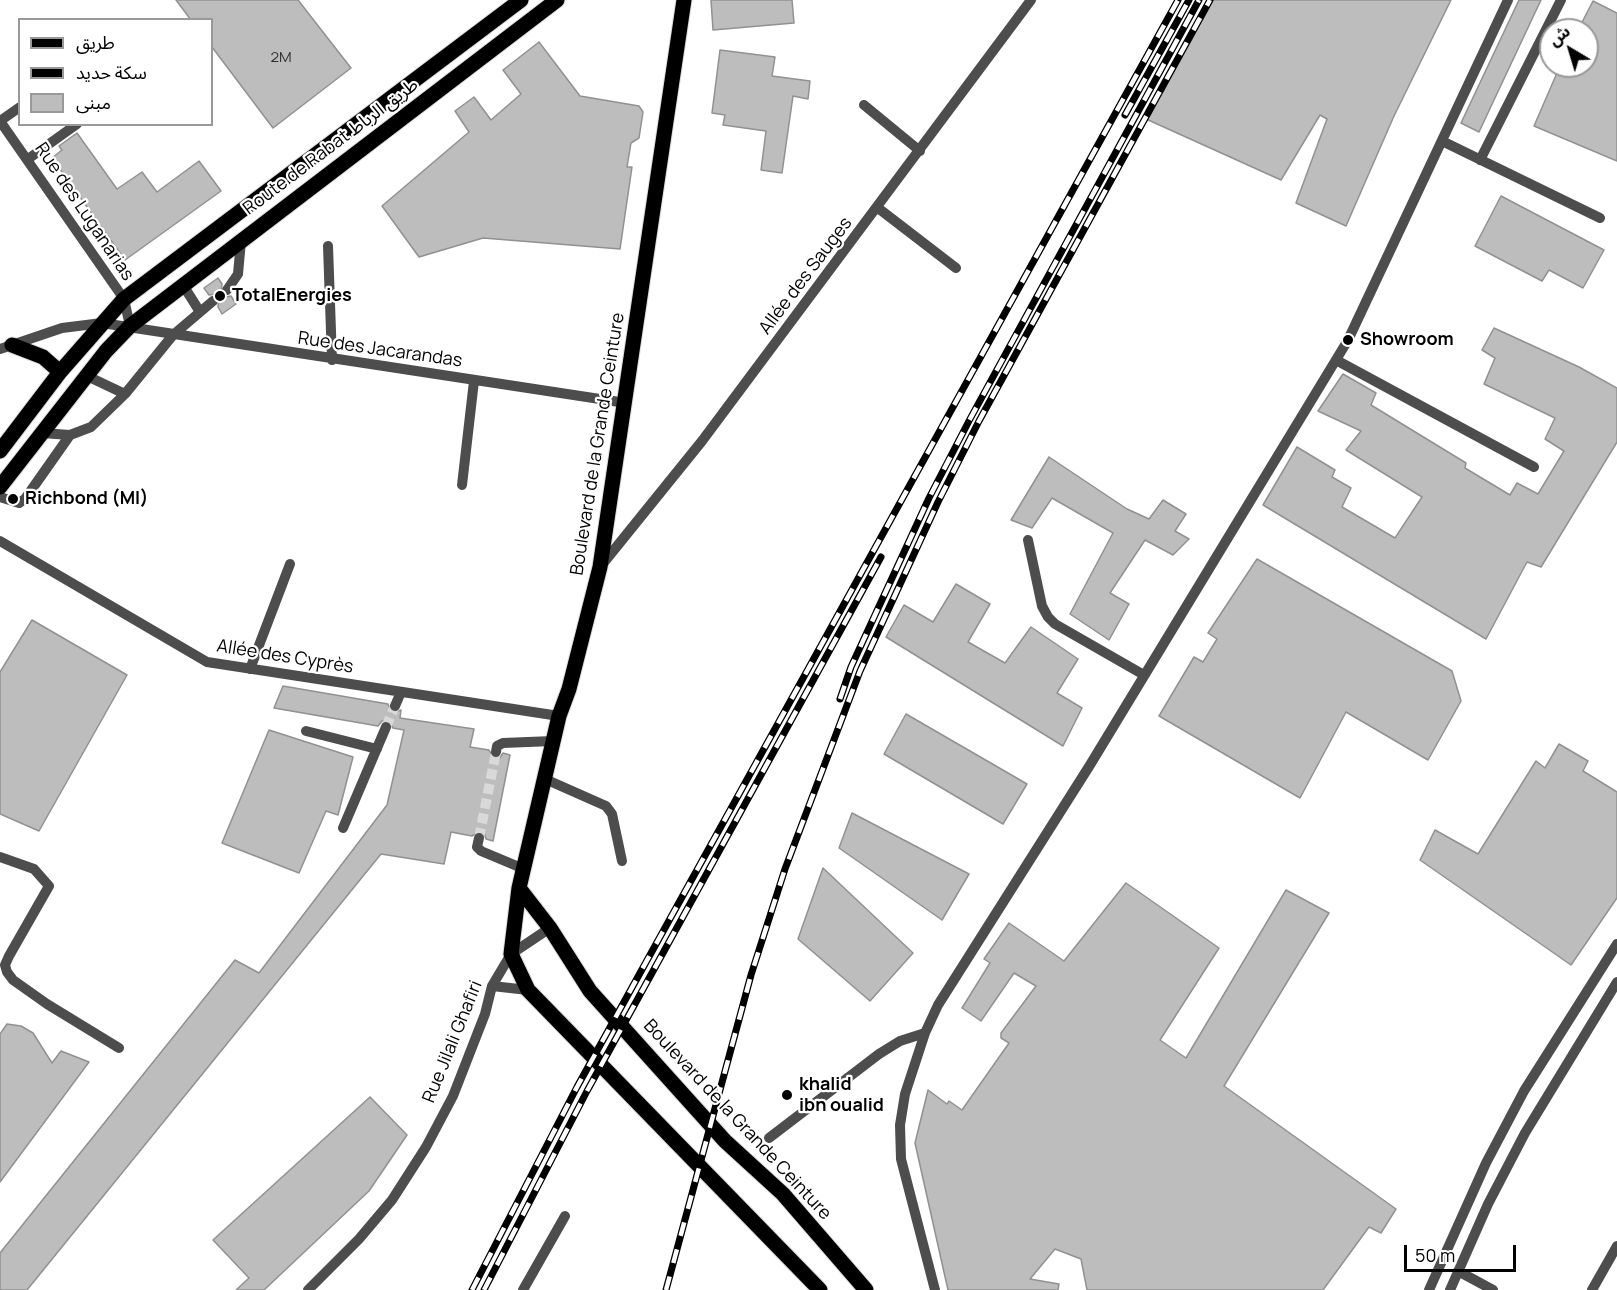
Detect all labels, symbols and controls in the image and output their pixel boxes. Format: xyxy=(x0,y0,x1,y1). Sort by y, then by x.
legend xyxy=(18,18,213,126)
north arrow xyxy=(1539,18,1599,78)
text: ش xyxy=(1544,20,1575,51)
text: طريق xyxy=(76,30,115,54)
house number: 2M xyxy=(270,49,292,67)
text: سكة حديد xyxy=(76,60,147,84)
street label: Route de Rabat طريق الرباط xyxy=(239,74,423,220)
text: مبنى xyxy=(76,90,111,114)
street label: Rue des Luganarias xyxy=(30,139,138,285)
street label: Allée des Sauges xyxy=(755,213,857,339)
place label: TotalEnergies xyxy=(232,285,352,307)
marker: TotalEnergies xyxy=(213,289,227,303)
street label: Boulevard de la Grande Ceinture xyxy=(567,311,629,577)
street label: Rue des Jacarandas xyxy=(297,328,463,372)
place label: Showroom xyxy=(1360,329,1454,351)
marker: Showroom xyxy=(1341,333,1355,347)
place label: Richbond (MI) xyxy=(25,488,148,510)
marker: Richbond (MI) xyxy=(6,492,20,506)
street label: Allée des Cyprès xyxy=(215,636,355,678)
street label: Rue Jilali Ghafiri xyxy=(419,978,487,1106)
street label: Boulevard de la Grande Ceinture xyxy=(638,1015,836,1225)
place label: khalid ibn oualid xyxy=(799,1074,884,1116)
marker: khalid ibn oualid xyxy=(780,1088,794,1102)
scale bar xyxy=(1407,1233,1520,1271)
text: 50 m xyxy=(1415,1243,1455,1267)

